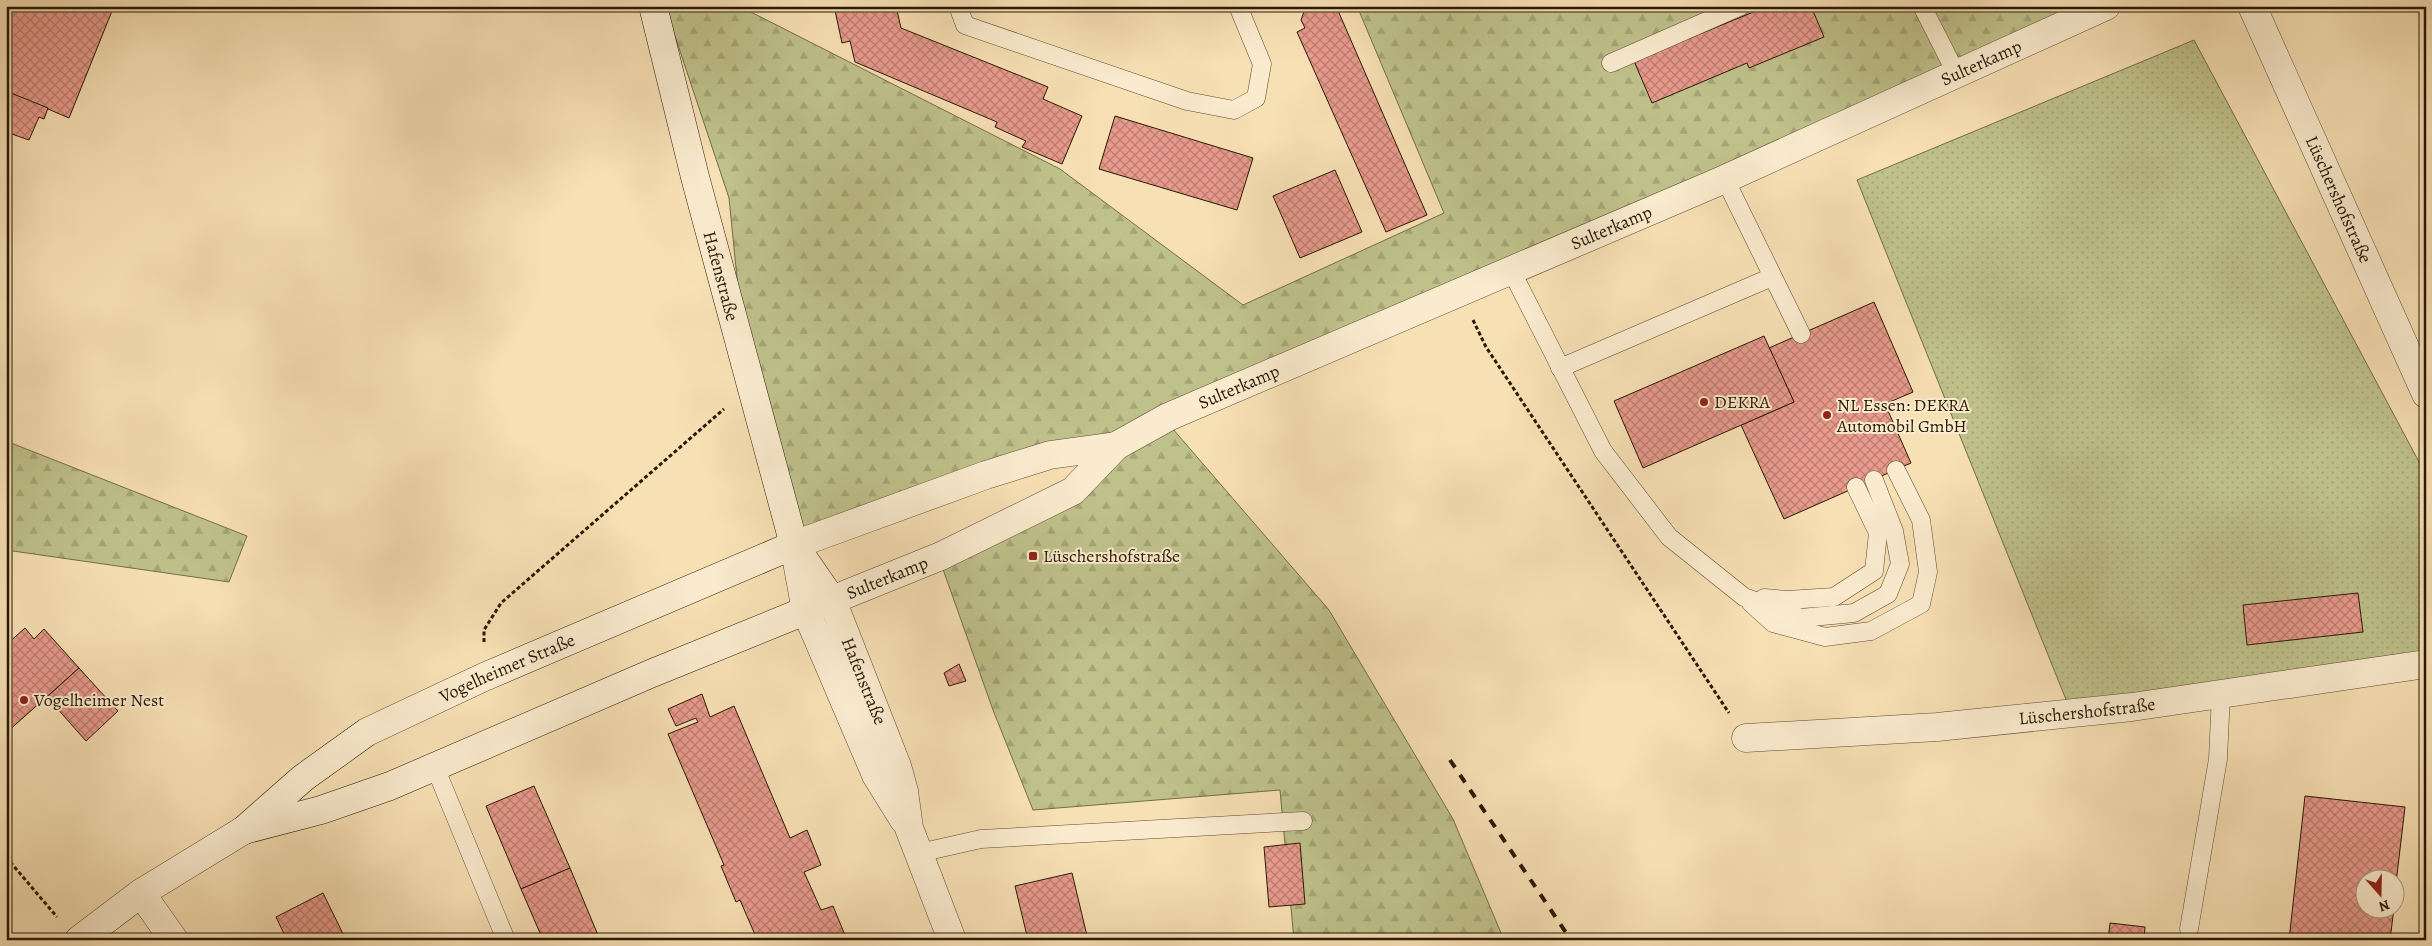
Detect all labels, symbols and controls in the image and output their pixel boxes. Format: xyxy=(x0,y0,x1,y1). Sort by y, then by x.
street label: Sulterkamp xyxy=(1937,34,2025,91)
street label: Lüschershofstraße xyxy=(2300,132,2378,267)
street label: Sulterkamp xyxy=(1567,200,1656,256)
street label: Hafenstraße xyxy=(697,228,745,324)
street label: Sulterkamp xyxy=(1194,359,1283,415)
place label: DEKRA xyxy=(1714,390,1771,414)
place label: NL Essen: DEKRA Automobil GmbH xyxy=(1836,393,1970,438)
marker: DEKRA xyxy=(1698,396,1710,408)
marker: NL Essen: DEKRA Automobil GmbH xyxy=(1821,409,1833,421)
place label: Lüschershofstraße xyxy=(1043,544,1180,568)
street label: Sulterkamp xyxy=(843,550,932,605)
marker: Lüschershofstraße xyxy=(1027,550,1039,562)
street label: Vogelheimer Straße xyxy=(434,628,579,709)
street label: Hafenstraße xyxy=(836,634,892,728)
place label: Vogelheimer Nest xyxy=(33,688,164,712)
street label: Lüschershofstraße xyxy=(2017,692,2157,731)
marker: Vogelheimer Nest xyxy=(18,694,30,706)
north arrow xyxy=(2354,868,2404,918)
text: N xyxy=(2376,895,2392,916)

